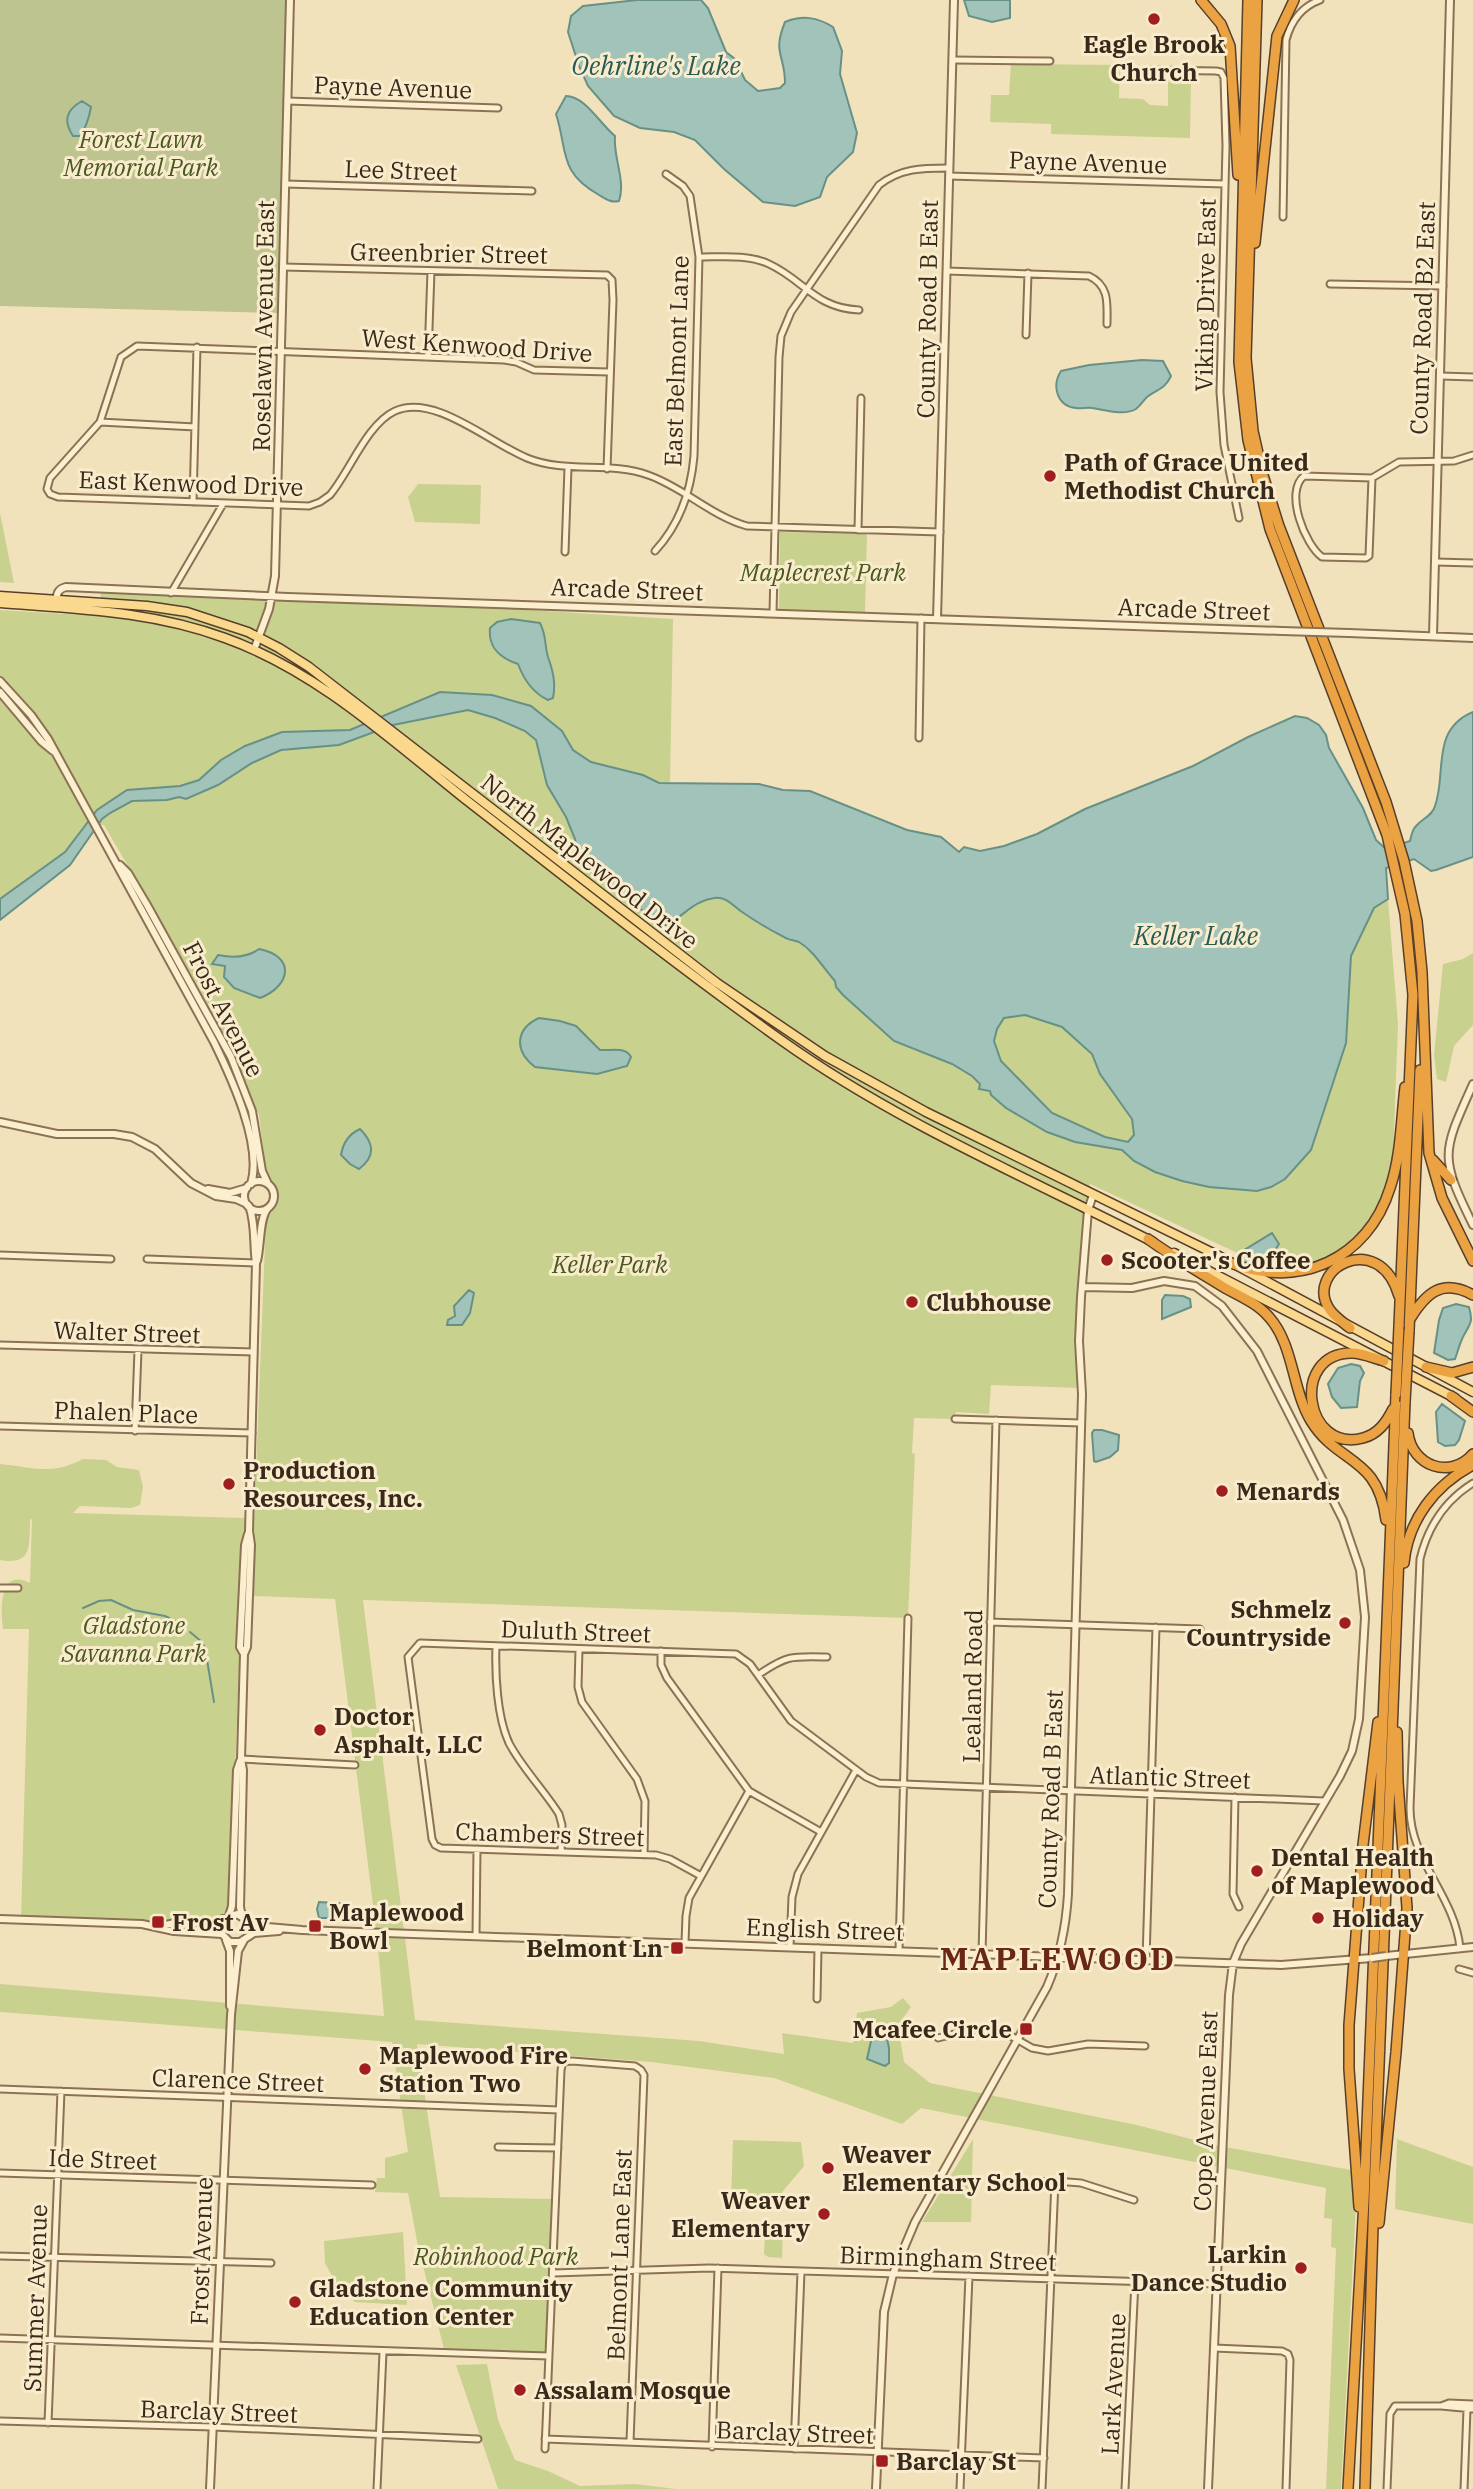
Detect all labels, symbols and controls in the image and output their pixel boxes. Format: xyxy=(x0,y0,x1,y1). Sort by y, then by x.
marker: Eagle Brook Church xyxy=(1146,11,1162,27)
place label: Eagle Brook Church xyxy=(1083,28,1225,88)
water label: Oehrline's Lake xyxy=(571,48,741,82)
street label: Payne Avenue xyxy=(313,68,473,106)
park label: Forest Lawn Memorial Park xyxy=(63,123,219,183)
street label: Payne Avenue xyxy=(1008,143,1168,181)
street label: Lee Street xyxy=(344,152,458,188)
street label: Viking Drive East xyxy=(1187,198,1223,392)
street label: County Road B East xyxy=(909,199,945,419)
street label: Roselawn Avenue East xyxy=(245,200,281,452)
street label: County Road B2 East xyxy=(1402,201,1442,435)
street label: Greenbrier Street xyxy=(350,235,548,271)
street label: East Belmont Lane xyxy=(656,255,696,467)
street label: West Kenwood Drive xyxy=(360,321,594,369)
place label: Path of Grace United Methodist Church xyxy=(1064,446,1309,506)
street label: East Kenwood Drive xyxy=(78,463,304,503)
marker: Path of Grace United Methodist Church xyxy=(1042,468,1058,484)
park label: Maplecrest Park xyxy=(739,556,906,588)
street label: Arcade Street xyxy=(550,570,704,608)
street label: Arcade Street xyxy=(1117,590,1271,628)
street label: North Maplewood Drive xyxy=(475,766,705,956)
water label: Keller Lake xyxy=(1133,918,1259,952)
street label: Frost Avenue xyxy=(176,936,272,1082)
place label: Scooter's Coffee xyxy=(1121,1244,1311,1276)
park label: Keller Park xyxy=(551,1248,668,1280)
marker: Scooter's Coffee xyxy=(1099,1252,1115,1268)
place label: Clubhouse xyxy=(926,1286,1051,1318)
marker: Clubhouse xyxy=(904,1294,920,1310)
street label: Walter Street xyxy=(53,1313,201,1351)
street label: Phalen Place xyxy=(53,1393,199,1431)
place label: Production Resources, Inc. xyxy=(243,1454,423,1514)
place label: Menards xyxy=(1236,1475,1340,1507)
marker: Production Resources, Inc. xyxy=(221,1476,237,1492)
marker: Menards xyxy=(1214,1483,1230,1499)
place label: Schmelz Countryside xyxy=(1186,1593,1331,1653)
park label: Gladstone Savanna Park xyxy=(60,1609,207,1669)
street label: Lealand Road xyxy=(955,1609,989,1763)
street label: Duluth Street xyxy=(500,1612,652,1650)
marker: Schmelz Countryside xyxy=(1337,1615,1353,1631)
street label: County Road B East xyxy=(1030,1689,1070,1909)
place label: Doctor Asphalt, LLC xyxy=(334,1700,482,1760)
marker: Doctor Asphalt, LLC xyxy=(312,1722,328,1738)
street label: Atlantic Street xyxy=(1089,1758,1251,1796)
street label: Chambers Street xyxy=(455,1815,645,1853)
place label: Dental Health of Maplewood xyxy=(1271,1841,1435,1901)
marker: Dental Health of Maplewood xyxy=(1249,1863,1265,1879)
place label: Maplewood Bowl xyxy=(329,1896,464,1956)
place label: Holiday xyxy=(1332,1902,1424,1934)
place label: Frost Av xyxy=(172,1906,269,1938)
street label: English Street xyxy=(745,1910,905,1948)
marker: Holiday xyxy=(1310,1910,1326,1926)
marker: Frost Av xyxy=(150,1914,166,1930)
marker: Maplewood Bowl xyxy=(307,1918,323,1934)
place label: Belmont Ln xyxy=(526,1932,663,1964)
district label: MAPLEWOOD xyxy=(940,1937,1176,1979)
marker: Belmont Ln xyxy=(669,1940,685,1956)
street label: Cope Avenue East xyxy=(1186,2010,1224,2212)
place label: Mcafee Circle xyxy=(853,2013,1012,2045)
marker: Mcafee Circle xyxy=(1018,2021,1034,2037)
place label: Maplewood Fire Station Two xyxy=(379,2039,568,2099)
street label: Clarence Street xyxy=(151,2061,325,2099)
marker: Maplewood Fire Station Two xyxy=(357,2061,373,2077)
place label: Weaver Elementary School xyxy=(842,2138,1066,2198)
street label: Ide Street xyxy=(48,2141,158,2177)
street label: Belmont Lane East xyxy=(599,2149,639,2361)
marker: Weaver Elementary School xyxy=(820,2160,836,2176)
street label: Frost Avenue xyxy=(182,2176,220,2326)
place label: Weaver Elementary xyxy=(671,2184,810,2244)
street label: Summer Avenue xyxy=(16,2203,54,2393)
marker: Weaver Elementary xyxy=(816,2206,832,2222)
street label: Birmingham Street xyxy=(839,2238,1057,2278)
place label: Larkin Dance Studio xyxy=(1131,2238,1287,2298)
park label: Robinhood Park xyxy=(413,2240,579,2272)
marker: Larkin Dance Studio xyxy=(1293,2260,1309,2276)
place label: Gladstone Community Education Center xyxy=(309,2272,573,2332)
marker: Gladstone Community Education Center xyxy=(287,2294,303,2310)
street label: Lark Avenue xyxy=(1093,2312,1133,2456)
place label: Assalam Mosque xyxy=(534,2374,731,2406)
marker: Assalam Mosque xyxy=(512,2382,528,2398)
street label: Barclay Street xyxy=(139,2392,299,2430)
street label: Barclay Street xyxy=(715,2413,875,2451)
place label: Barclay St xyxy=(896,2445,1016,2477)
marker: Barclay St xyxy=(874,2453,890,2469)

